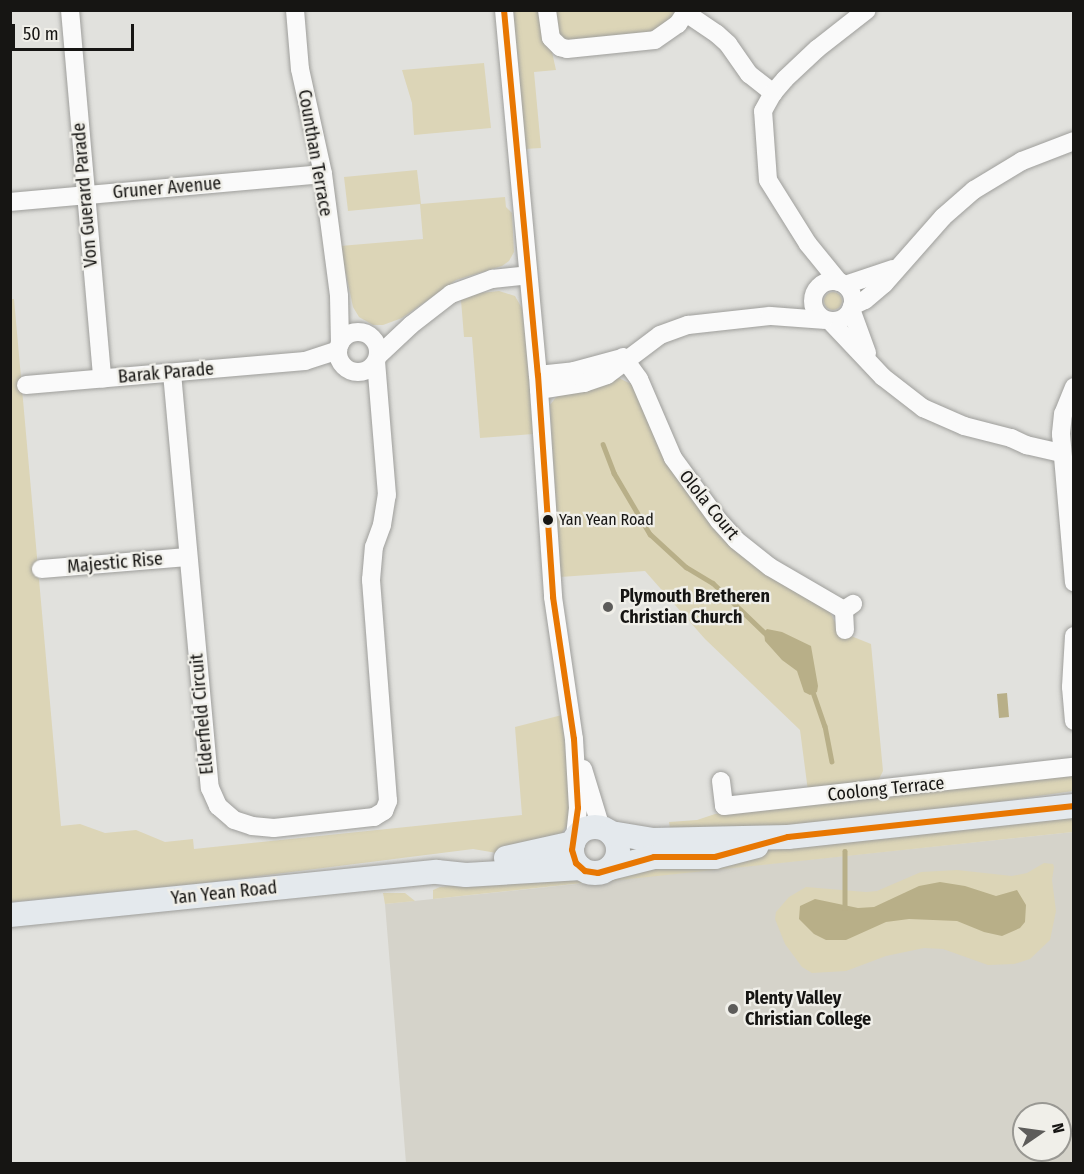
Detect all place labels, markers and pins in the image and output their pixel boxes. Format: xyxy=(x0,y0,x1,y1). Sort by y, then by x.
place label: Yan Yean Road xyxy=(559,510,654,530)
marker: Yan Yean Road xyxy=(542,514,554,526)
place label: Plymouth Bretheren Christian Church xyxy=(620,586,770,628)
marker: Plymouth Bretheren Christian Church xyxy=(601,600,615,614)
place label: Plenty Valley Christian College xyxy=(745,988,871,1030)
marker: Plenty Valley Christian College xyxy=(726,1002,740,1016)

